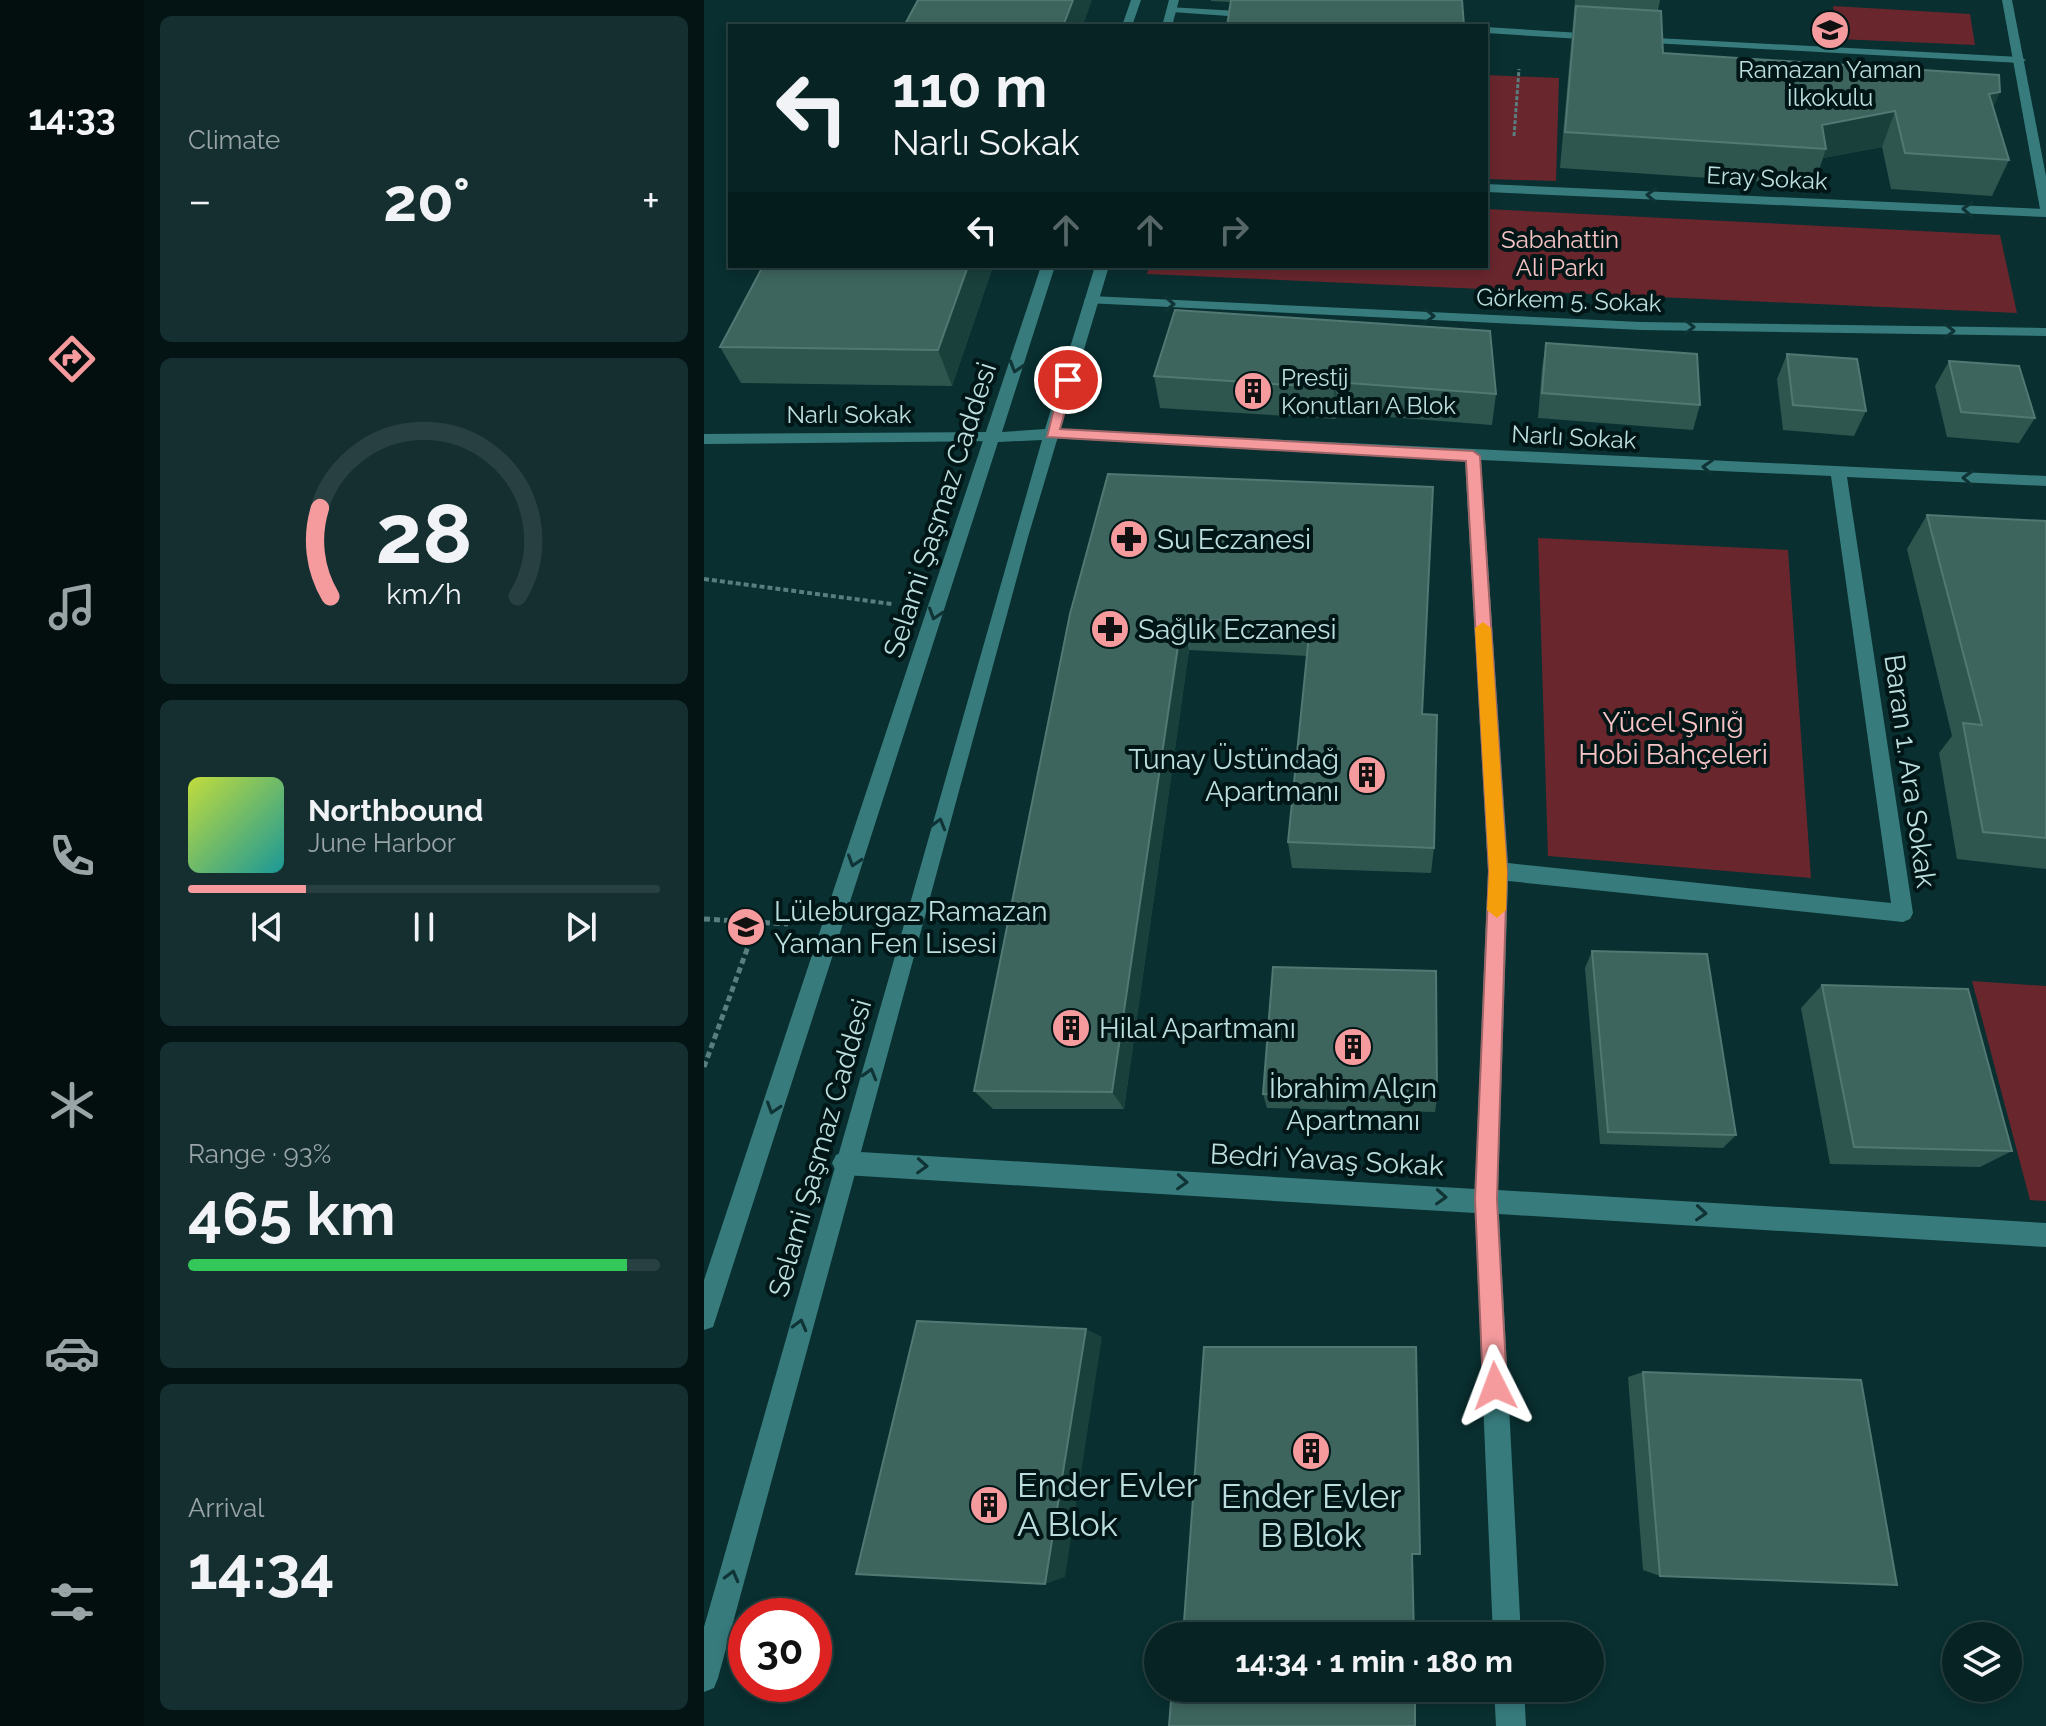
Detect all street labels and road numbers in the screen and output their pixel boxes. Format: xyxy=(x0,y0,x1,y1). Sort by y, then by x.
street label: Eray Sokak xyxy=(1706,160,1829,196)
street label: Görkem 5. Sokak xyxy=(1476,282,1662,318)
street label: Selami Şaşmaz Caddesi xyxy=(877,358,1003,662)
street label: Narlı Sokak xyxy=(786,400,912,429)
street label: Narlı Sokak xyxy=(1511,419,1638,455)
street label: Baran 1. Ara Sokak xyxy=(1877,652,1943,890)
street label: Selami Şaşmaz Caddesi xyxy=(762,995,878,1301)
street label: Bedri Yavaş Sokak xyxy=(1209,1137,1445,1183)

